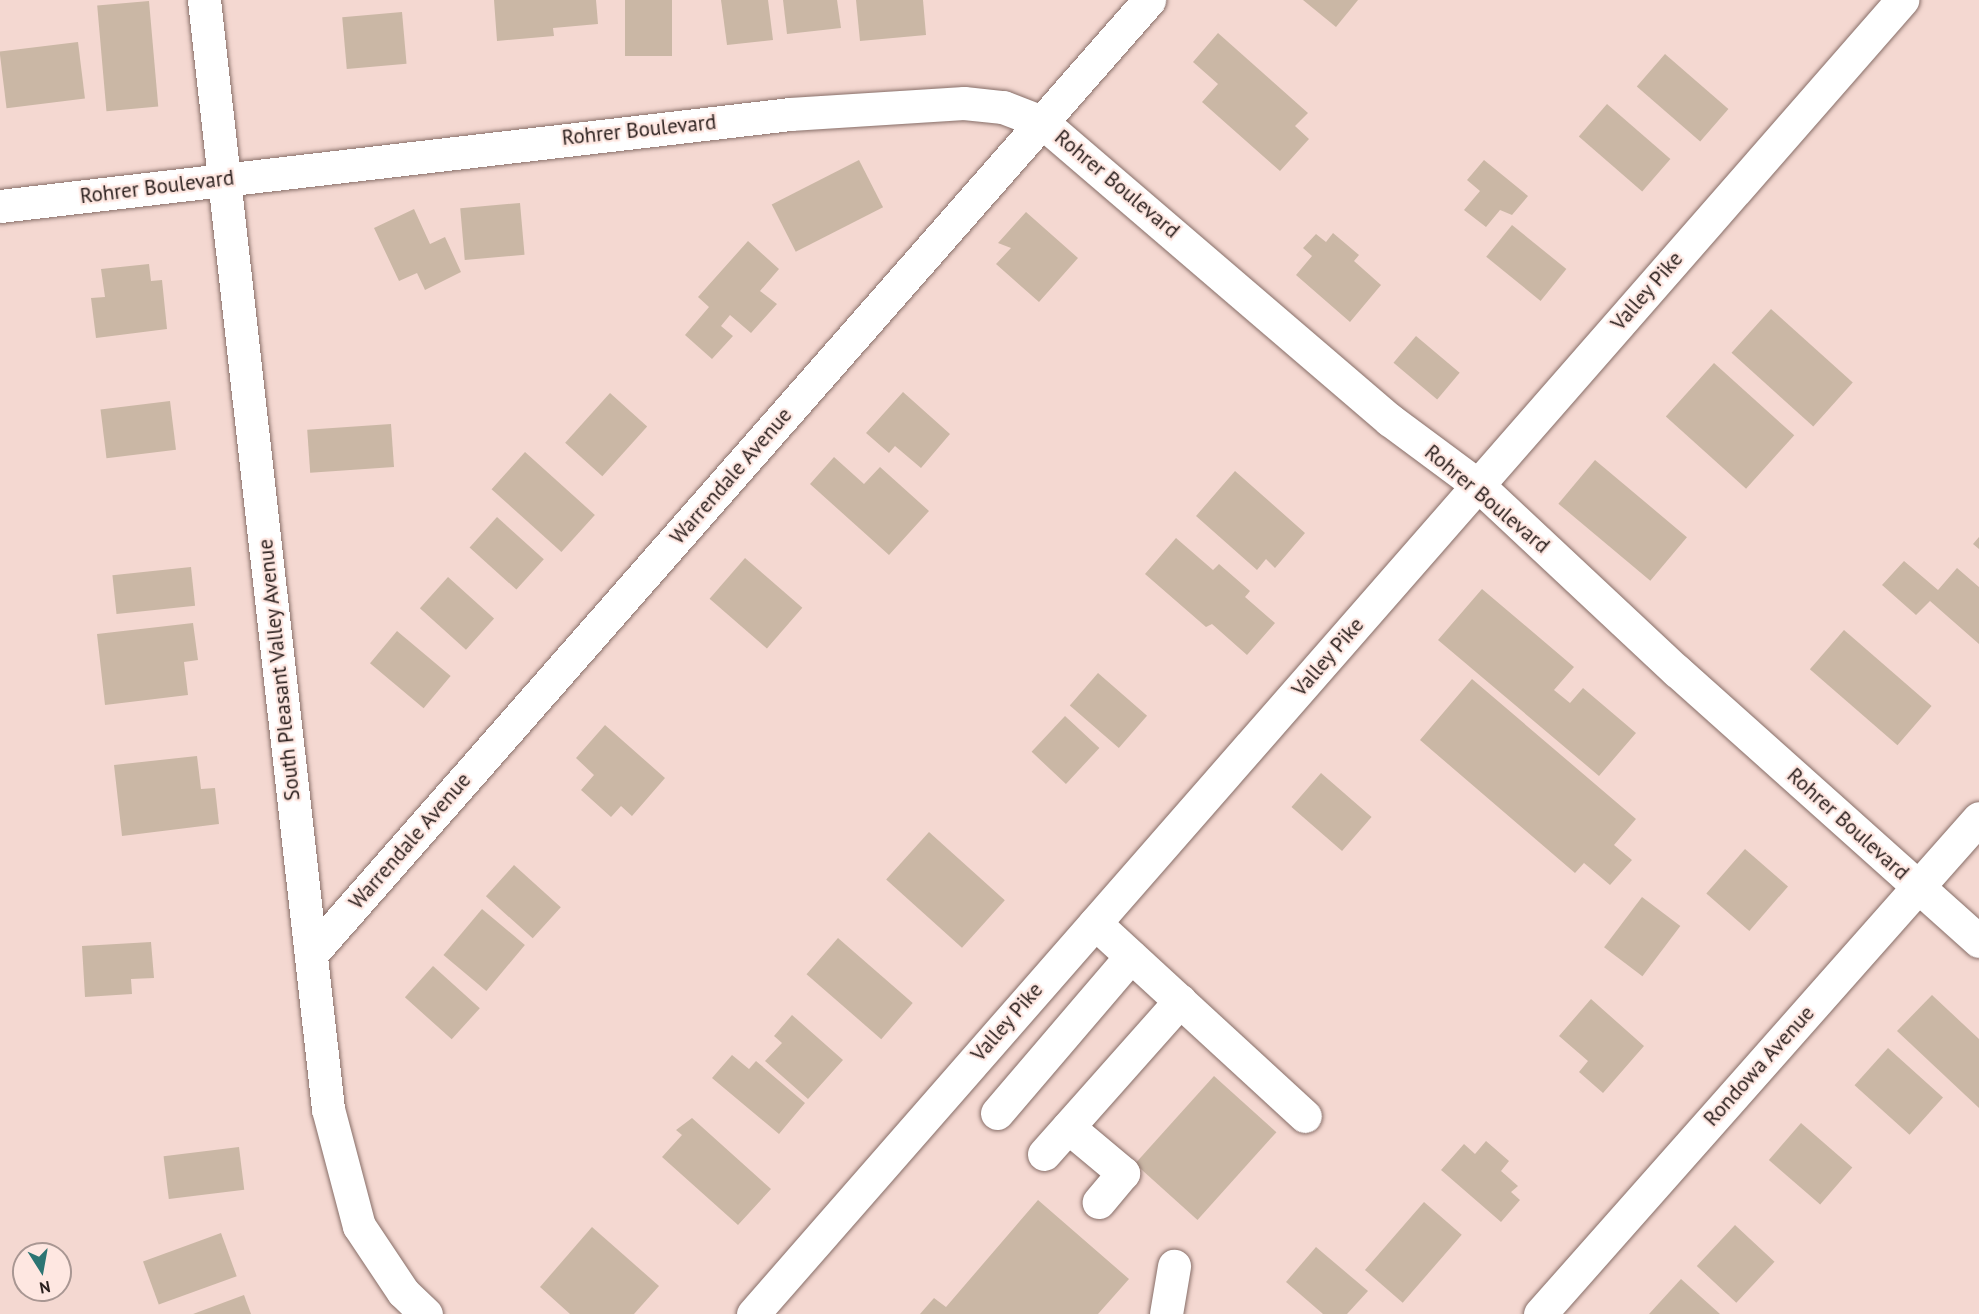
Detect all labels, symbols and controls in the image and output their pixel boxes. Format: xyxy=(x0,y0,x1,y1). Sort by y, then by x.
street label: Rohrer Boulevard xyxy=(561,109,717,151)
street label: Rohrer Boulevard xyxy=(1050,125,1184,243)
street label: Rohrer Boulevard xyxy=(79,165,235,209)
street label: Valley Pike xyxy=(1606,246,1688,336)
street label: Warrendale Avenue xyxy=(665,402,797,550)
street label: Rohrer Boulevard xyxy=(1420,440,1554,558)
street label: South Pleasant Valley Avenue xyxy=(253,537,305,803)
street label: Valley Pike xyxy=(1287,612,1369,702)
street label: Rohrer Boulevard xyxy=(1782,763,1914,885)
street label: Warrendale Avenue xyxy=(344,767,476,915)
street label: Valley Pike xyxy=(966,977,1048,1067)
street label: Rondowa Avenue xyxy=(1698,1000,1820,1132)
north arrow xyxy=(12,1242,72,1302)
text: N xyxy=(38,1277,52,1299)

